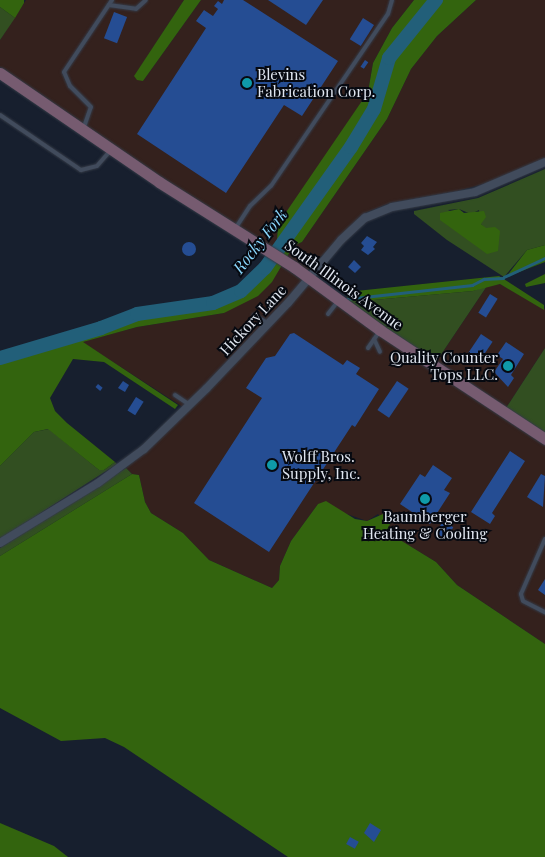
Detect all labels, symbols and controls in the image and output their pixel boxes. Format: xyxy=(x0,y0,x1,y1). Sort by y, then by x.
place label: Blevins Fabrication Corp. xyxy=(257,65,375,100)
marker: Blevins Fabrication Corp. xyxy=(241,77,253,89)
water label: Rocky Fork xyxy=(229,205,291,277)
street label: South Illinois Avenue xyxy=(281,236,407,334)
street label: Hickory Lane xyxy=(216,281,290,359)
place label: Quality Counter Tops LLC. xyxy=(390,348,498,383)
marker: Quality Counter Tops LLC. xyxy=(502,360,514,372)
place label: Wolff Bros. Supply, Inc. xyxy=(282,447,360,482)
marker: Wolff Bros. Supply, Inc. xyxy=(266,459,278,471)
marker: Baumberger Heating & Cooling xyxy=(419,493,431,505)
place label: Baumberger Heating & Cooling xyxy=(363,507,487,542)

